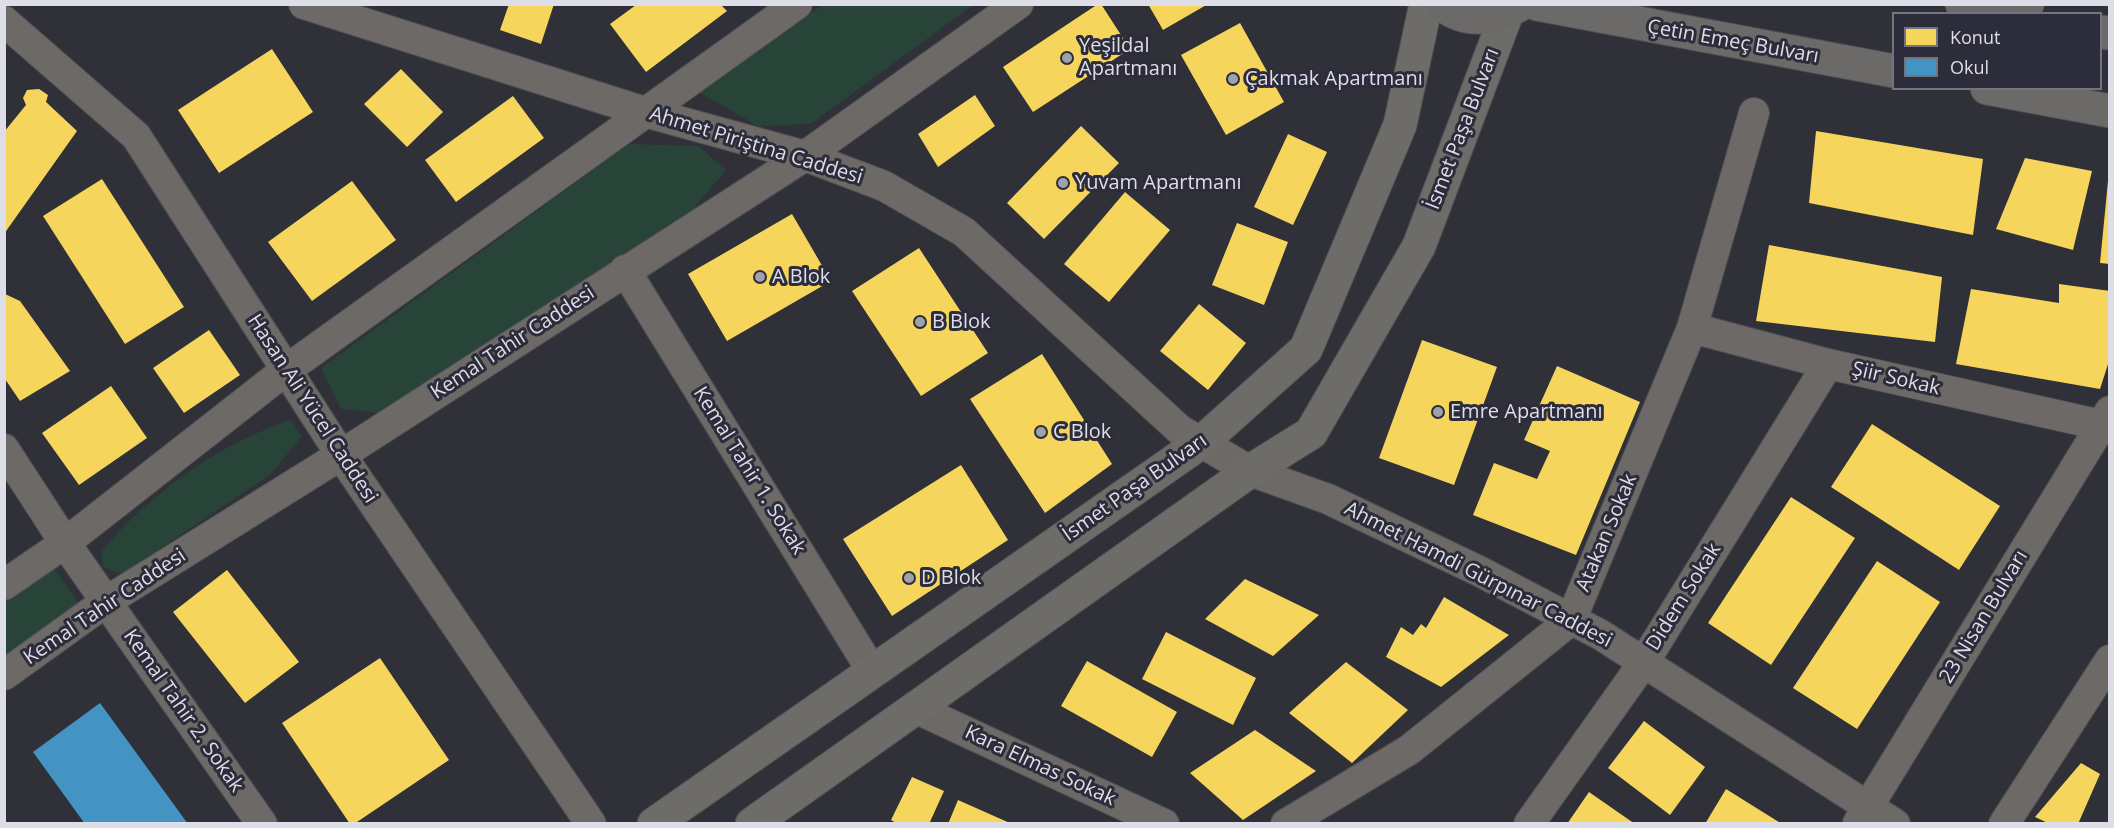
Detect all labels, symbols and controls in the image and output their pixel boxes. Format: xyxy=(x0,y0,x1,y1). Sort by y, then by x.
legend xyxy=(1892,12,2102,90)
street label: Çetin Emeç Bulvarı xyxy=(1645,15,1821,69)
text: Konut xyxy=(1950,25,2000,49)
place label: Yeşildal Apartmanı xyxy=(1079,34,1177,81)
street label: İsmet Paşa Bulvarı xyxy=(1421,45,1505,213)
marker: Yeşildal Apartmanı xyxy=(1060,51,1074,65)
text: Okul xyxy=(1950,55,1989,79)
place label: Çakmak Apartmanı xyxy=(1245,67,1423,91)
marker: Çakmak Apartmanı xyxy=(1226,72,1240,86)
street label: Ahmet Piriştina Caddesi xyxy=(647,102,865,190)
place label: Yuvam Apartmanı xyxy=(1075,171,1242,195)
marker: Yuvam Apartmanı xyxy=(1056,176,1070,190)
place label: A Blok xyxy=(772,265,830,289)
marker: A Blok xyxy=(753,270,767,284)
street label: Kemal Tahir Caddesi xyxy=(427,281,599,405)
street label: Hasan Ali Yücel Caddesi xyxy=(242,310,382,508)
place label: B Blok xyxy=(932,310,991,334)
marker: B Blok xyxy=(913,315,927,329)
street label: Şiir Sokak xyxy=(1850,357,1942,401)
street label: Kemal Tahir 1. Sokak xyxy=(688,383,810,559)
place label: Emre Apartmanı xyxy=(1450,400,1602,424)
marker: Emre Apartmanı xyxy=(1431,405,1445,419)
place label: C Blok xyxy=(1053,420,1111,444)
marker: C Blok xyxy=(1034,425,1048,439)
street label: İsmet Paşa Bulvarı xyxy=(1058,429,1212,547)
street label: Atakan Sokak xyxy=(1572,471,1642,595)
street label: Ahmet Hamdi Gürpınar Caddesi xyxy=(1340,497,1616,653)
street label: Didem Sokak xyxy=(1642,539,1726,655)
street label: Kemal Tahir Caddesi xyxy=(19,544,191,670)
street label: 23 Nisan Bulvarı xyxy=(1935,546,2033,688)
place label: D Blok xyxy=(921,566,981,590)
marker: D Blok xyxy=(902,571,916,585)
street label: Kemal Tahir 2. Sokak xyxy=(118,625,248,797)
street label: Kara Elmas Sokak xyxy=(961,721,1119,811)

